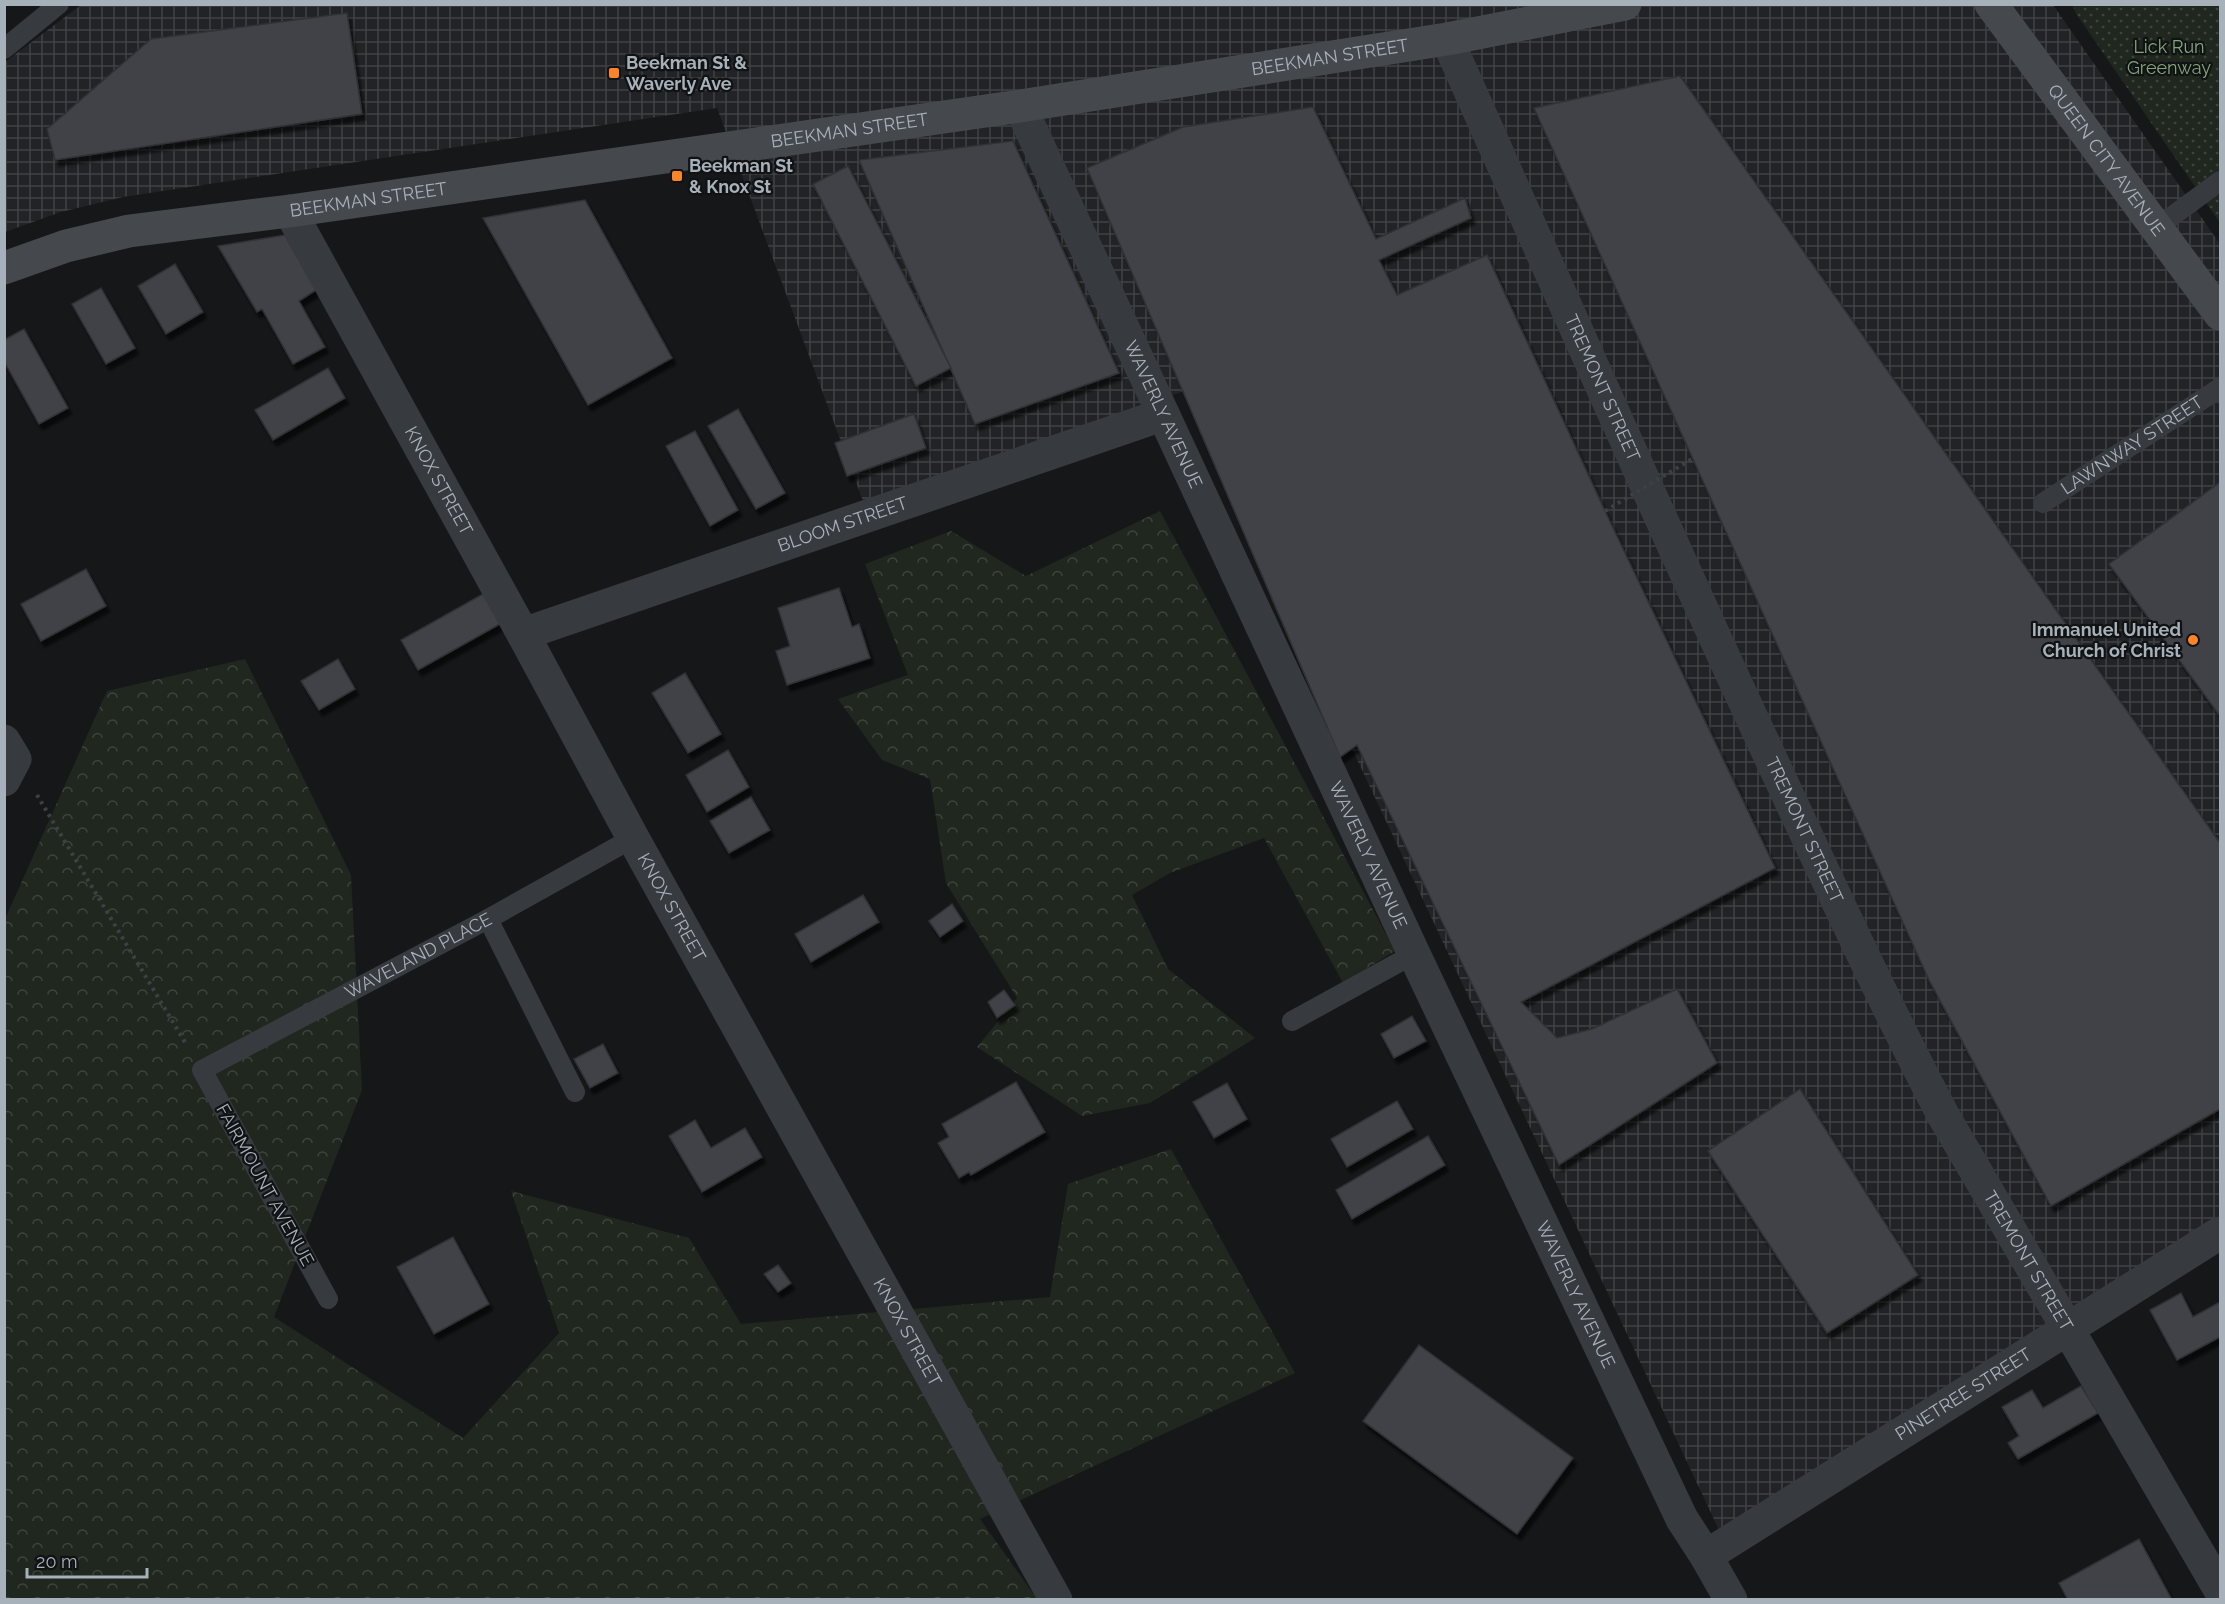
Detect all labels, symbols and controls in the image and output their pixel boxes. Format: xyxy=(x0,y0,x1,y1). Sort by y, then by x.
street label: BEEKMAN STREET xyxy=(1250,34,1410,80)
park label: Lick Run Greenway xyxy=(2127,36,2211,78)
place label: Beekman St & Waverly Ave xyxy=(626,52,747,94)
marker: Beekman St & Waverly Ave xyxy=(607,66,621,80)
street label: QUEEN CITY AVENUE xyxy=(2044,80,2170,240)
street label: BEEKMAN STREET xyxy=(769,108,929,152)
place label: Beekman St & Knox St xyxy=(689,155,793,197)
marker: Beekman St & Knox St xyxy=(670,169,684,183)
street label: BEEKMAN STREET xyxy=(288,178,448,221)
street label: TREMONT STREET xyxy=(1561,311,1645,464)
street label: WAVERLY AVENUE xyxy=(1120,337,1207,491)
street label: LAWNWAY STREET xyxy=(2057,391,2207,499)
street label: KNOX STREET xyxy=(401,423,477,539)
street label: BLOOM STREET xyxy=(775,492,910,556)
place label: Immanuel United Church of Christ xyxy=(2032,619,2181,661)
marker: Immanuel United Church of Christ xyxy=(2186,633,2200,647)
street label: TREMONT STREET xyxy=(1762,754,1848,906)
street label: WAVERLY AVENUE xyxy=(1325,778,1412,932)
street label: KNOX STREET xyxy=(633,849,710,965)
street label: WAVELAND PLACE xyxy=(341,908,495,1003)
street label: FAIRMOUNT AVENUE xyxy=(212,1100,319,1269)
street label: TREMONT STREET xyxy=(1980,1187,2078,1335)
street label: WAVERLY AVENUE xyxy=(1532,1217,1620,1371)
street label: KNOX STREET xyxy=(869,1274,946,1390)
street label: PINETREE STREET xyxy=(1891,1343,2035,1444)
scale bar xyxy=(27,1541,147,1579)
text: 20 m xyxy=(36,1551,78,1572)

